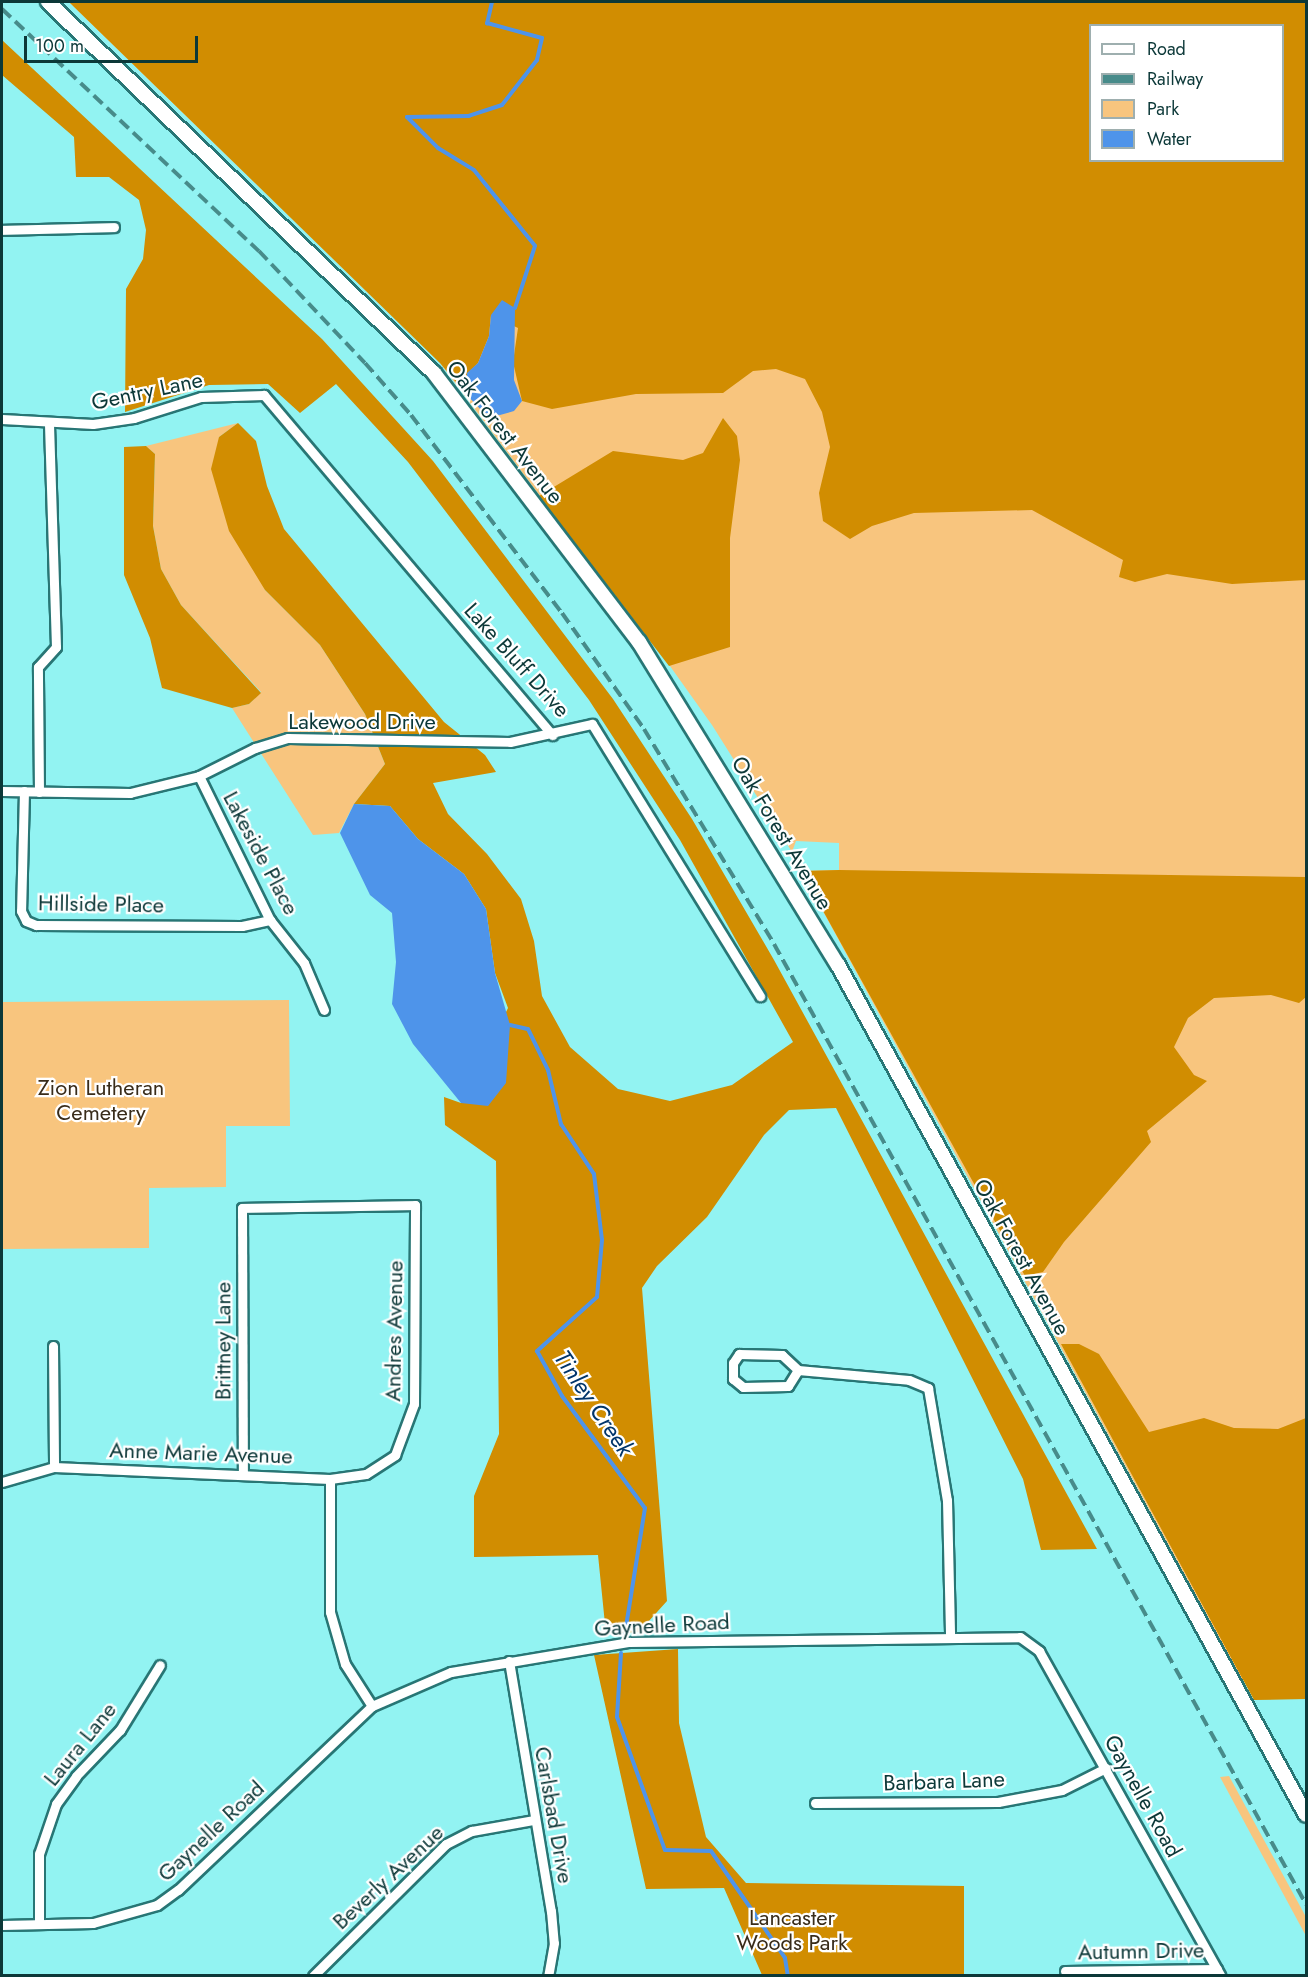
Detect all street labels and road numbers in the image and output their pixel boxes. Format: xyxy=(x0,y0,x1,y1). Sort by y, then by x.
street label: Oak Forest Avenue xyxy=(441,355,569,509)
street label: Gentry Lane xyxy=(89,366,205,416)
street label: Lake Bluff Drive xyxy=(459,597,575,723)
street label: Lakewood Drive xyxy=(288,709,436,735)
street label: Oak Forest Avenue xyxy=(726,751,838,915)
street label: Lakeside Place xyxy=(217,787,305,919)
street label: Hillside Place xyxy=(38,890,164,918)
street label: Oak Forest Avenue xyxy=(968,1174,1076,1340)
street label: Andres Avenue xyxy=(380,1260,408,1402)
street label: Brittney Lane xyxy=(210,1282,236,1400)
street label: Anne Marie Avenue xyxy=(109,1437,293,1469)
street label: Gaynelle Road xyxy=(594,1608,730,1642)
street label: Laura Lane xyxy=(38,1697,122,1791)
street label: Gaynelle Road xyxy=(1099,1730,1187,1862)
street label: Carlsbad Drive xyxy=(529,1745,579,1885)
street label: Barbara Lane xyxy=(883,1766,1005,1796)
street label: Gaynelle Road xyxy=(152,1775,270,1887)
street label: Beverly Avenue xyxy=(327,1819,449,1935)
street label: Autumn Drive xyxy=(1077,1937,1205,1965)

